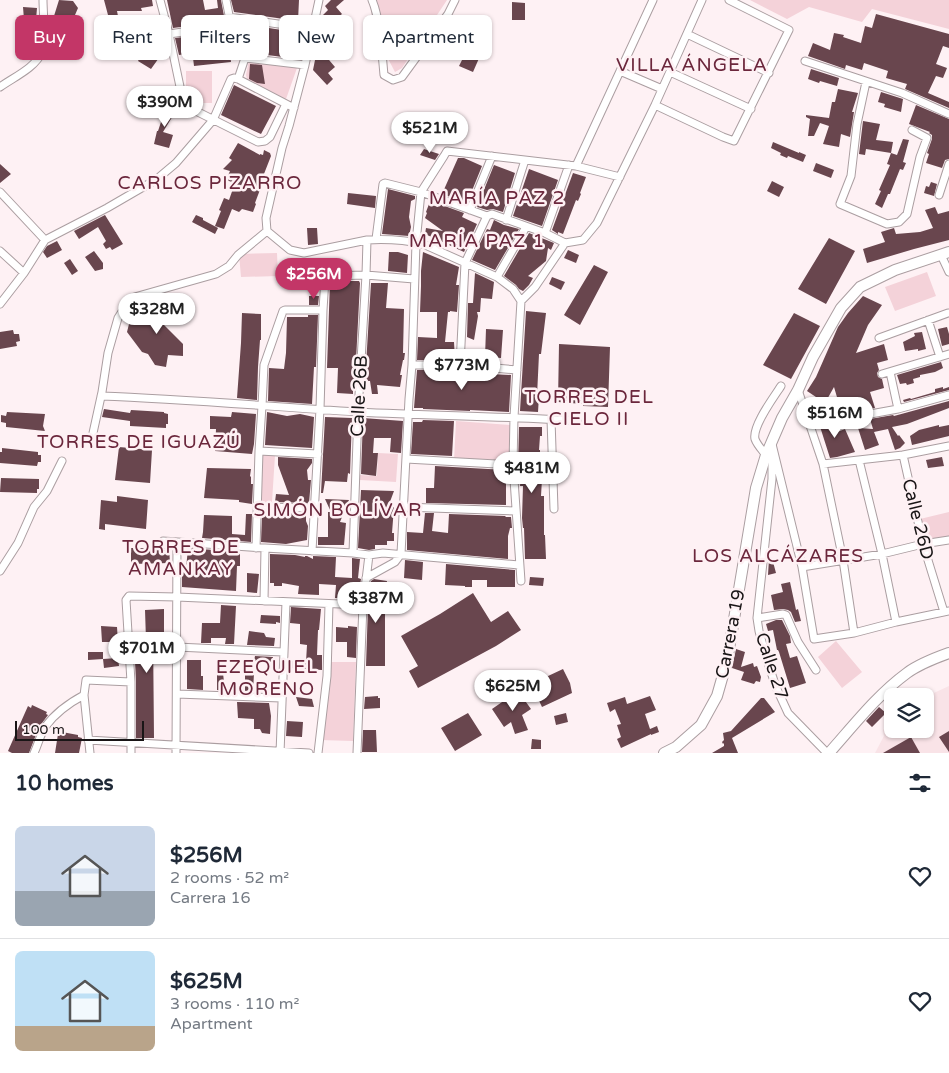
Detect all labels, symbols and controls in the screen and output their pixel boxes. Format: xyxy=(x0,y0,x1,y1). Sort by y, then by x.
chip: Buy xyxy=(15,15,84,60)
chip: Rent xyxy=(94,15,171,60)
chip: Filters xyxy=(181,15,269,60)
chip: New xyxy=(279,15,353,60)
chip: Apartment xyxy=(363,15,492,60)
district label: VILLA ÁNGELA xyxy=(616,53,768,76)
pin: $390M xyxy=(130,86,200,128)
text: $390M xyxy=(137,92,193,112)
pin: $521M xyxy=(395,112,465,154)
text: $521M xyxy=(402,118,458,138)
district label: CARLOS PIZARRO xyxy=(118,172,302,194)
district label: MARÍA PAZ 2 xyxy=(429,186,565,209)
district label: MARÍA PAZ 1 xyxy=(409,229,545,252)
pin: $256M xyxy=(279,258,349,300)
text: $256M xyxy=(286,264,342,284)
pin: $328M xyxy=(122,292,192,335)
text: $328M xyxy=(129,299,185,319)
pin: $773M xyxy=(427,348,497,391)
street label: Calle 26B xyxy=(346,355,372,437)
text: $773M xyxy=(434,355,490,375)
district label: TORRES DEL CIELO II xyxy=(524,386,654,430)
pin: $516M xyxy=(800,396,870,439)
text: $516M xyxy=(807,403,863,423)
district label: TORRES DE IGUAZÚ xyxy=(37,430,241,453)
pin: $481M xyxy=(497,452,567,494)
text: $481M xyxy=(504,458,560,478)
street label: Calle 26D xyxy=(897,476,939,562)
district label: SIMÓN BOLÍVAR xyxy=(253,498,423,521)
district label: TORRES DE AMANKAY xyxy=(122,536,240,580)
district label: LOS ALCÁZARES xyxy=(692,544,864,567)
pin: $387M xyxy=(341,582,411,624)
street label: Carrera 19 xyxy=(711,587,749,681)
text: $387M xyxy=(348,588,404,608)
street label: Calle 27 xyxy=(751,630,793,702)
pin: $701M xyxy=(112,632,182,674)
text: $701M xyxy=(119,638,175,658)
district label: EZEQUIEL MORENO xyxy=(216,656,318,700)
pin: $625M xyxy=(478,670,548,712)
text: $625M xyxy=(485,676,541,696)
map controls xyxy=(884,688,934,738)
button: layers xyxy=(884,688,934,738)
scale bar xyxy=(15,718,144,741)
text: 100 m xyxy=(22,721,65,738)
icon: filters xyxy=(906,769,934,797)
text: 10 homes xyxy=(15,771,114,796)
text: $256M xyxy=(170,843,243,868)
icon: home xyxy=(55,846,115,906)
icon: heart xyxy=(906,862,934,890)
text: 2 rooms · 52 m² xyxy=(170,868,289,888)
text: Carrera 16 xyxy=(170,888,251,908)
text: $625M xyxy=(170,969,243,994)
icon: home xyxy=(55,971,115,1031)
icon: heart xyxy=(906,987,934,1015)
text: 3 rooms · 110 m² xyxy=(170,994,299,1014)
text: Apartment xyxy=(170,1014,253,1034)

